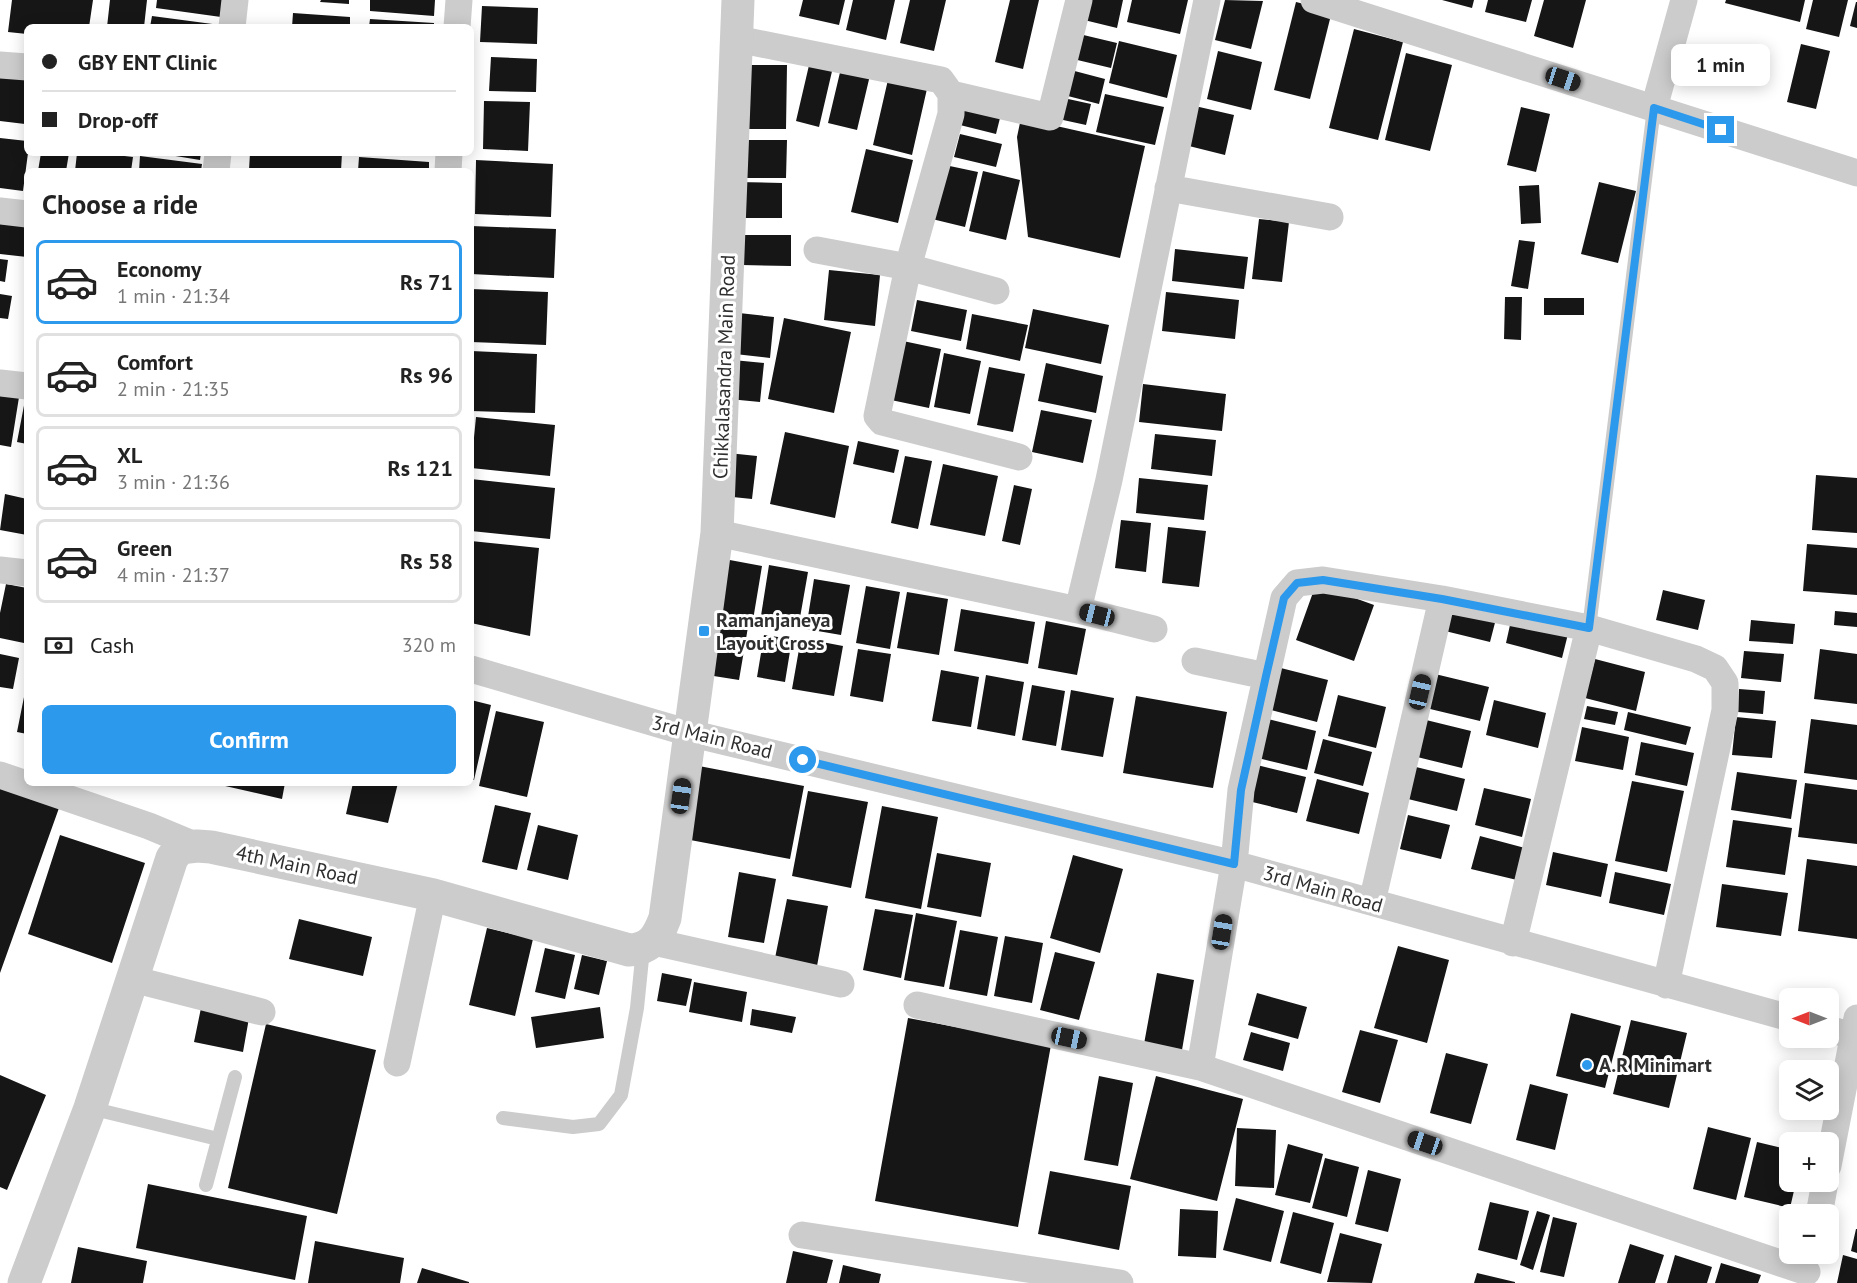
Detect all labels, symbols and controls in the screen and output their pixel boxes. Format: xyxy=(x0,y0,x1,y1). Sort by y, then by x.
callout: 1 min xyxy=(1672,43,1770,85)
text: GBY ENT Clinic xyxy=(78,48,217,76)
text: 1 min xyxy=(1696,52,1745,78)
car xyxy=(1543,65,1583,93)
text: Drop-off xyxy=(78,106,157,134)
route end xyxy=(1707,116,1734,143)
text: Choose a ride xyxy=(42,187,198,221)
street label: Chikkalasandra Main Road xyxy=(707,254,741,480)
icon: car xyxy=(45,255,99,309)
text: Economy xyxy=(117,255,201,283)
text: Rs 71 xyxy=(400,268,453,296)
text: 1 min · 21:34 xyxy=(117,283,230,309)
icon: car xyxy=(45,348,99,402)
text: Comfort xyxy=(117,348,193,376)
text: Rs 96 xyxy=(400,361,453,389)
text: 2 min · 21:35 xyxy=(117,376,230,402)
icon: car xyxy=(45,441,99,495)
text: XL xyxy=(117,441,142,469)
text: Rs 121 xyxy=(387,454,453,482)
text: 3 min · 21:36 xyxy=(117,469,230,495)
icon: car xyxy=(45,534,99,588)
text: Green xyxy=(117,534,172,562)
text: Rs 58 xyxy=(400,547,453,575)
text: 4 min · 21:37 xyxy=(117,562,230,588)
car xyxy=(1077,602,1117,628)
place label: Ramanjaneya Layout Cross xyxy=(716,607,830,656)
marker: Ramanjaneya Layout Cross xyxy=(697,624,711,638)
icon: cash xyxy=(42,629,75,662)
text: Cash xyxy=(90,631,134,659)
text: 320 m xyxy=(402,632,456,658)
car xyxy=(1407,672,1433,712)
button: Confirm xyxy=(42,705,456,774)
street label: 3rd Main Road xyxy=(649,709,775,765)
route start xyxy=(789,746,816,773)
car xyxy=(670,777,692,815)
street label: 4th Main Road xyxy=(234,839,360,891)
street label: 3rd Main Road xyxy=(1260,859,1386,919)
car xyxy=(1210,913,1234,951)
north arrow xyxy=(1779,988,1839,1048)
map controls xyxy=(1779,988,1839,1264)
car xyxy=(1050,1025,1088,1051)
place label: A.R Minimart xyxy=(1599,1052,1712,1078)
marker: A.R Minimart xyxy=(1580,1058,1594,1072)
button: layers xyxy=(1779,1060,1839,1120)
car xyxy=(1405,1129,1445,1157)
button: + xyxy=(1779,1132,1839,1192)
button: − xyxy=(1779,1204,1839,1264)

